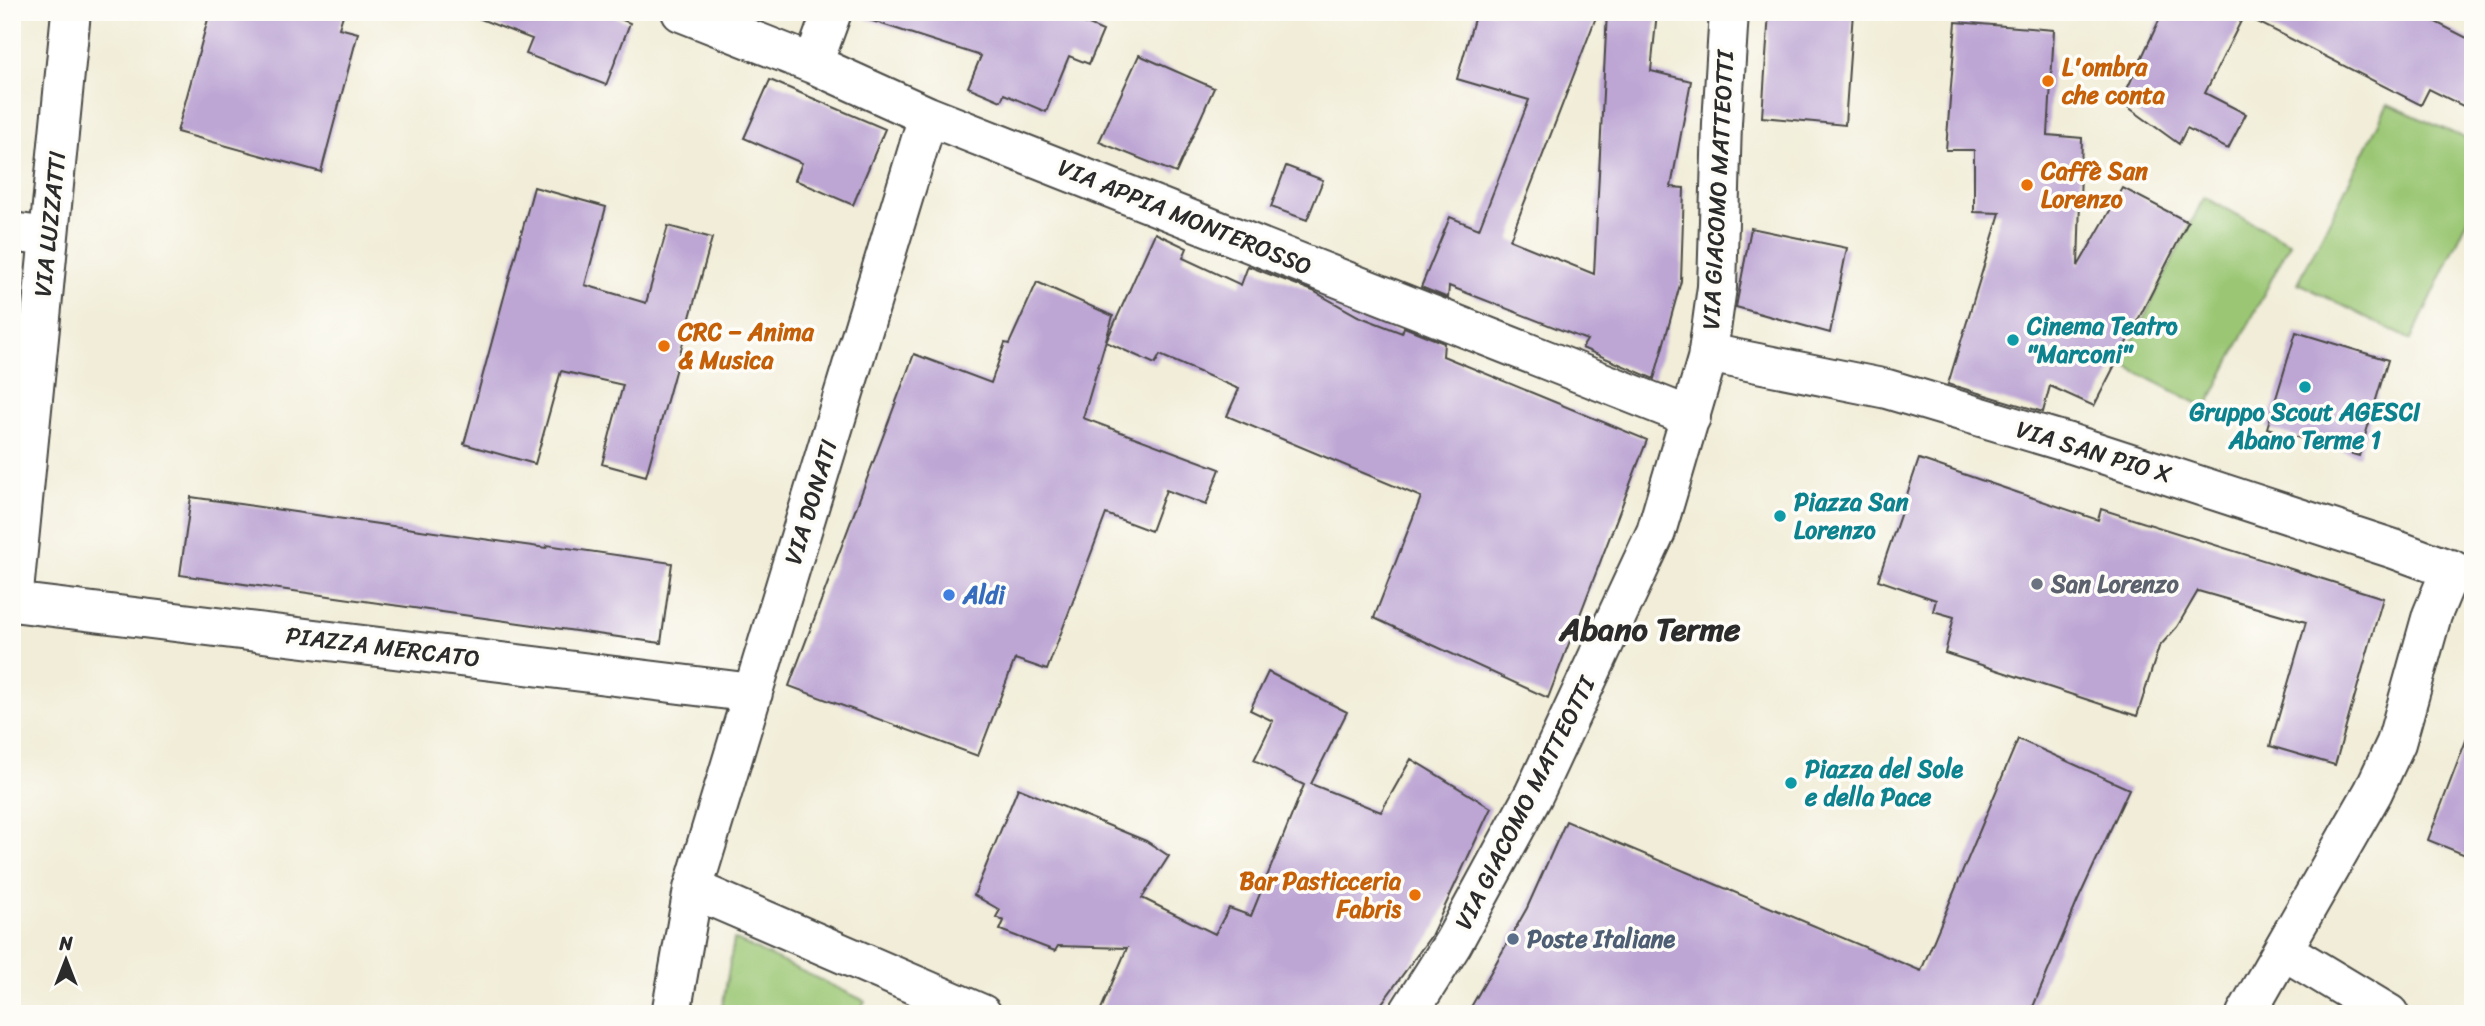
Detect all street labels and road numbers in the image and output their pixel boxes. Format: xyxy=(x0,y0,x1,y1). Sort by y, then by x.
street label: VIA GIACOMO MATTEOTTI xyxy=(1690,48,1746,331)
street label: VIA APPIA MONTEROSSO xyxy=(1051,147,1319,287)
street label: VIA LUZZATTI xyxy=(21,148,79,299)
street label: VIA SAN PIO X xyxy=(2011,408,2177,496)
street label: VIA DONATI xyxy=(772,434,850,570)
street label: PIAZZA MERCATO xyxy=(283,614,483,680)
street label: VIA GIACOMO MATTEOTTI xyxy=(1443,668,1608,937)

